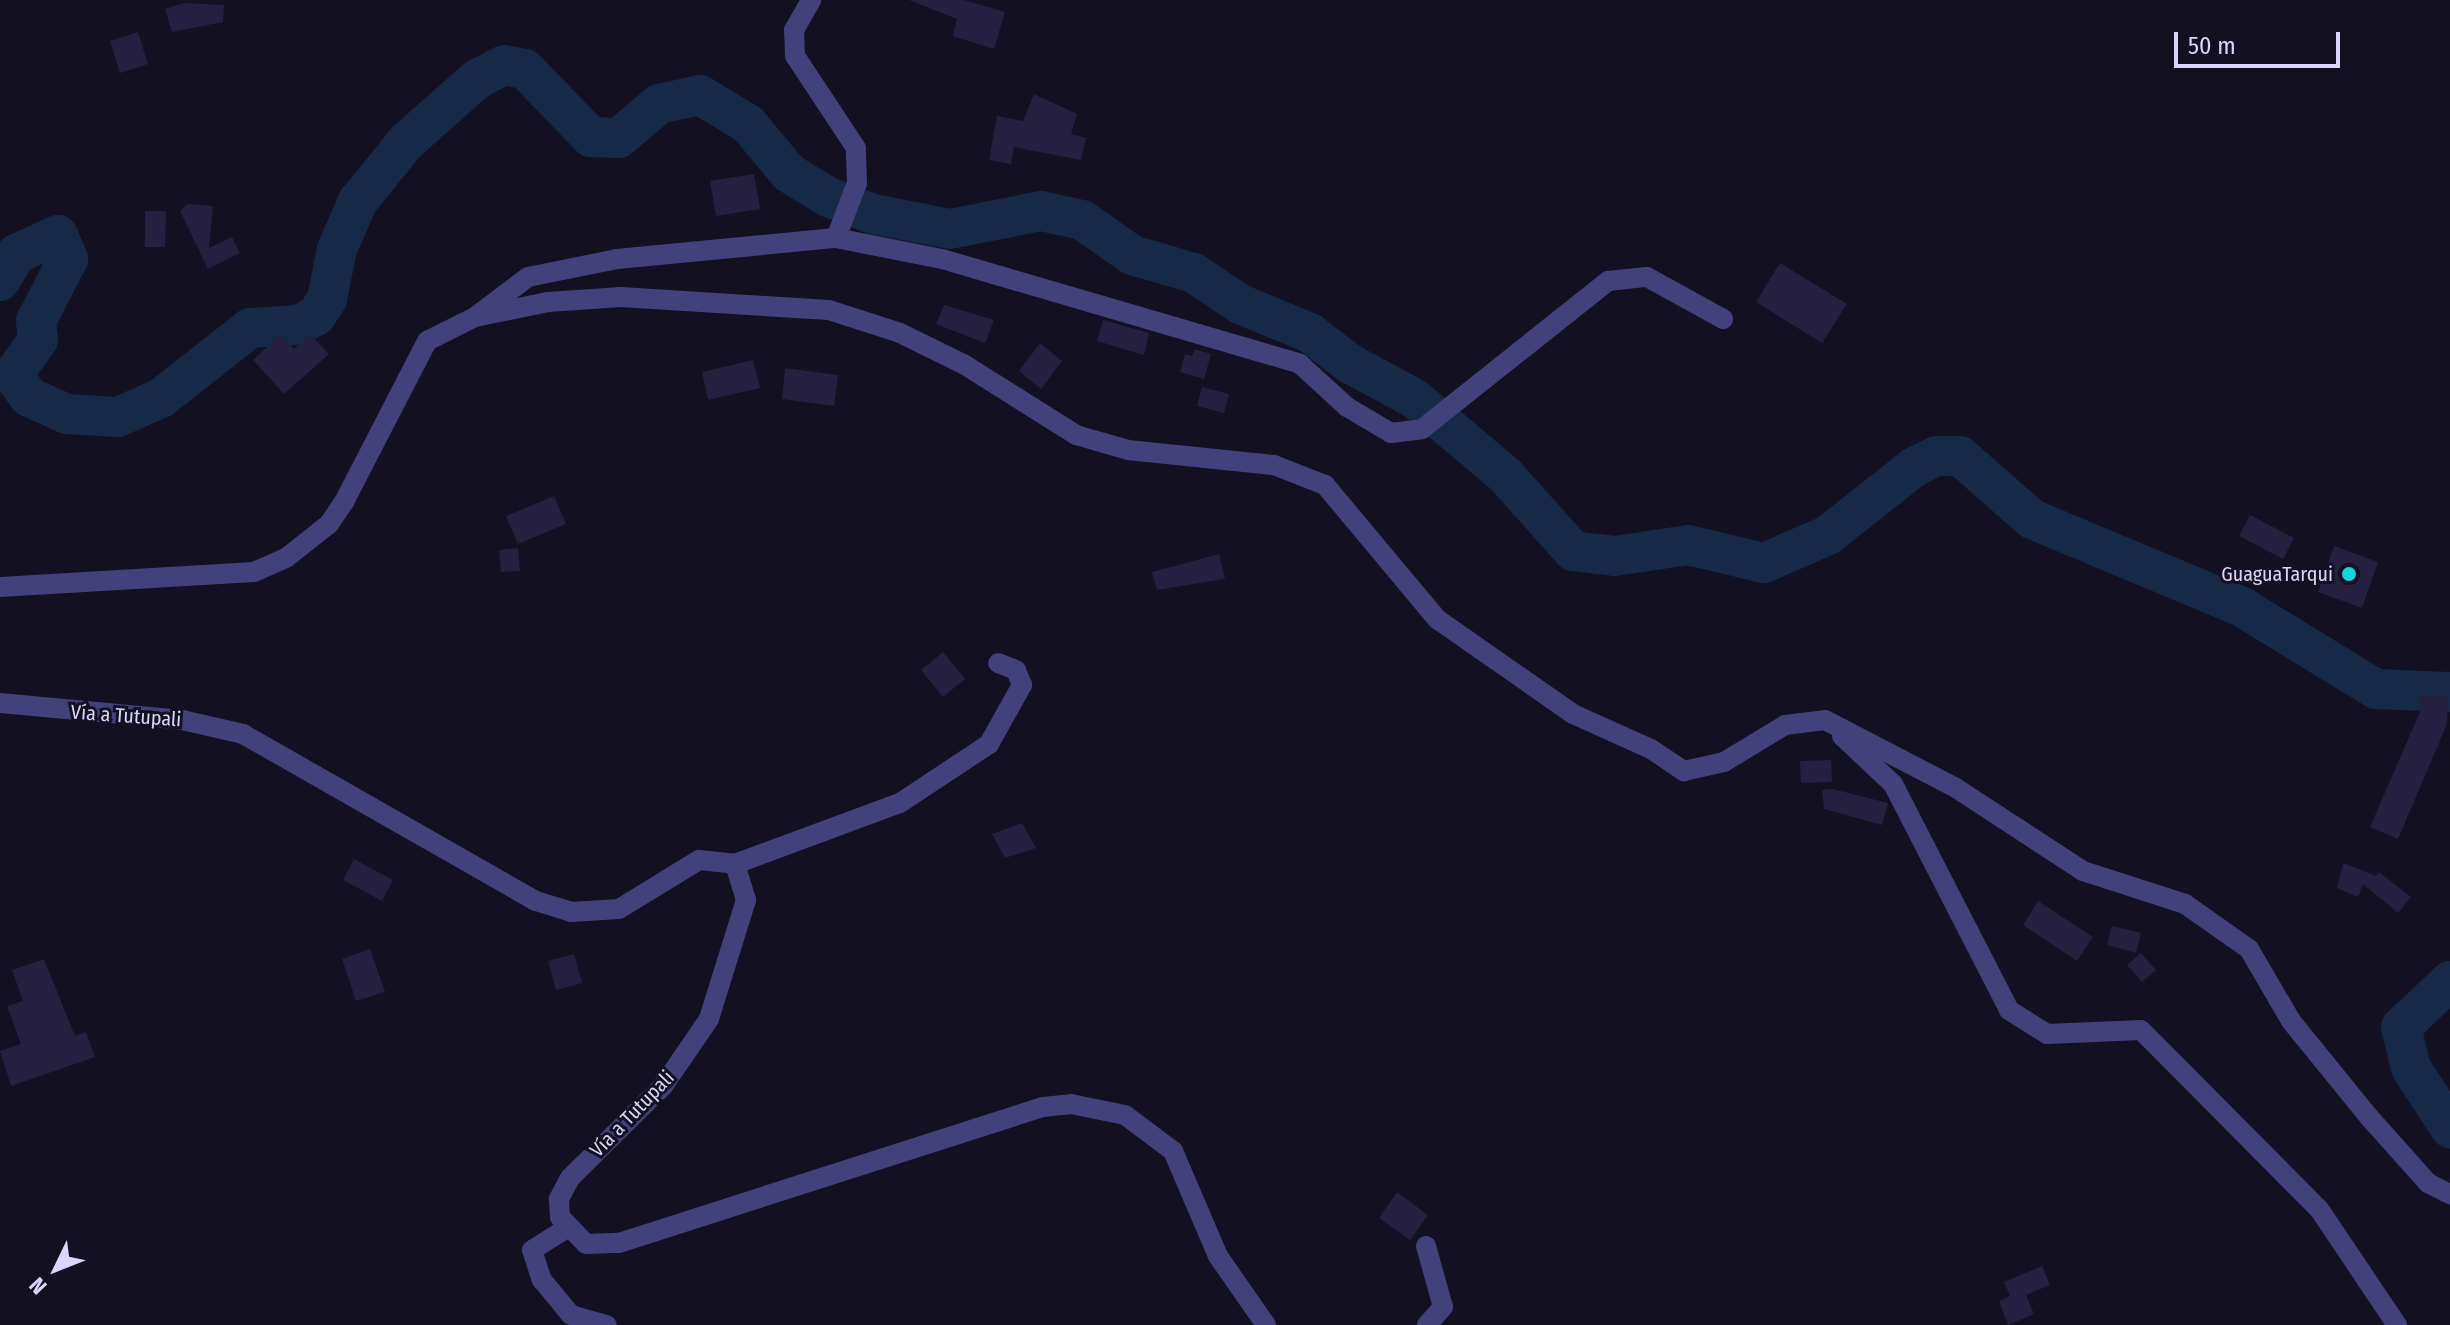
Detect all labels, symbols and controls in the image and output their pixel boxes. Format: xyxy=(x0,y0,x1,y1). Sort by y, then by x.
scale bar xyxy=(2178,16,2344,66)
text: 50 m xyxy=(2188,32,2236,60)
place label: GuaguaTarqui xyxy=(2221,562,2333,586)
marker: GuaguaTarqui xyxy=(2340,565,2358,583)
street label: Vía a Tutupali xyxy=(70,700,182,732)
street label: Vía a Tutupali xyxy=(585,1066,679,1162)
north arrow xyxy=(16,1229,96,1309)
text: N xyxy=(24,1272,52,1300)

